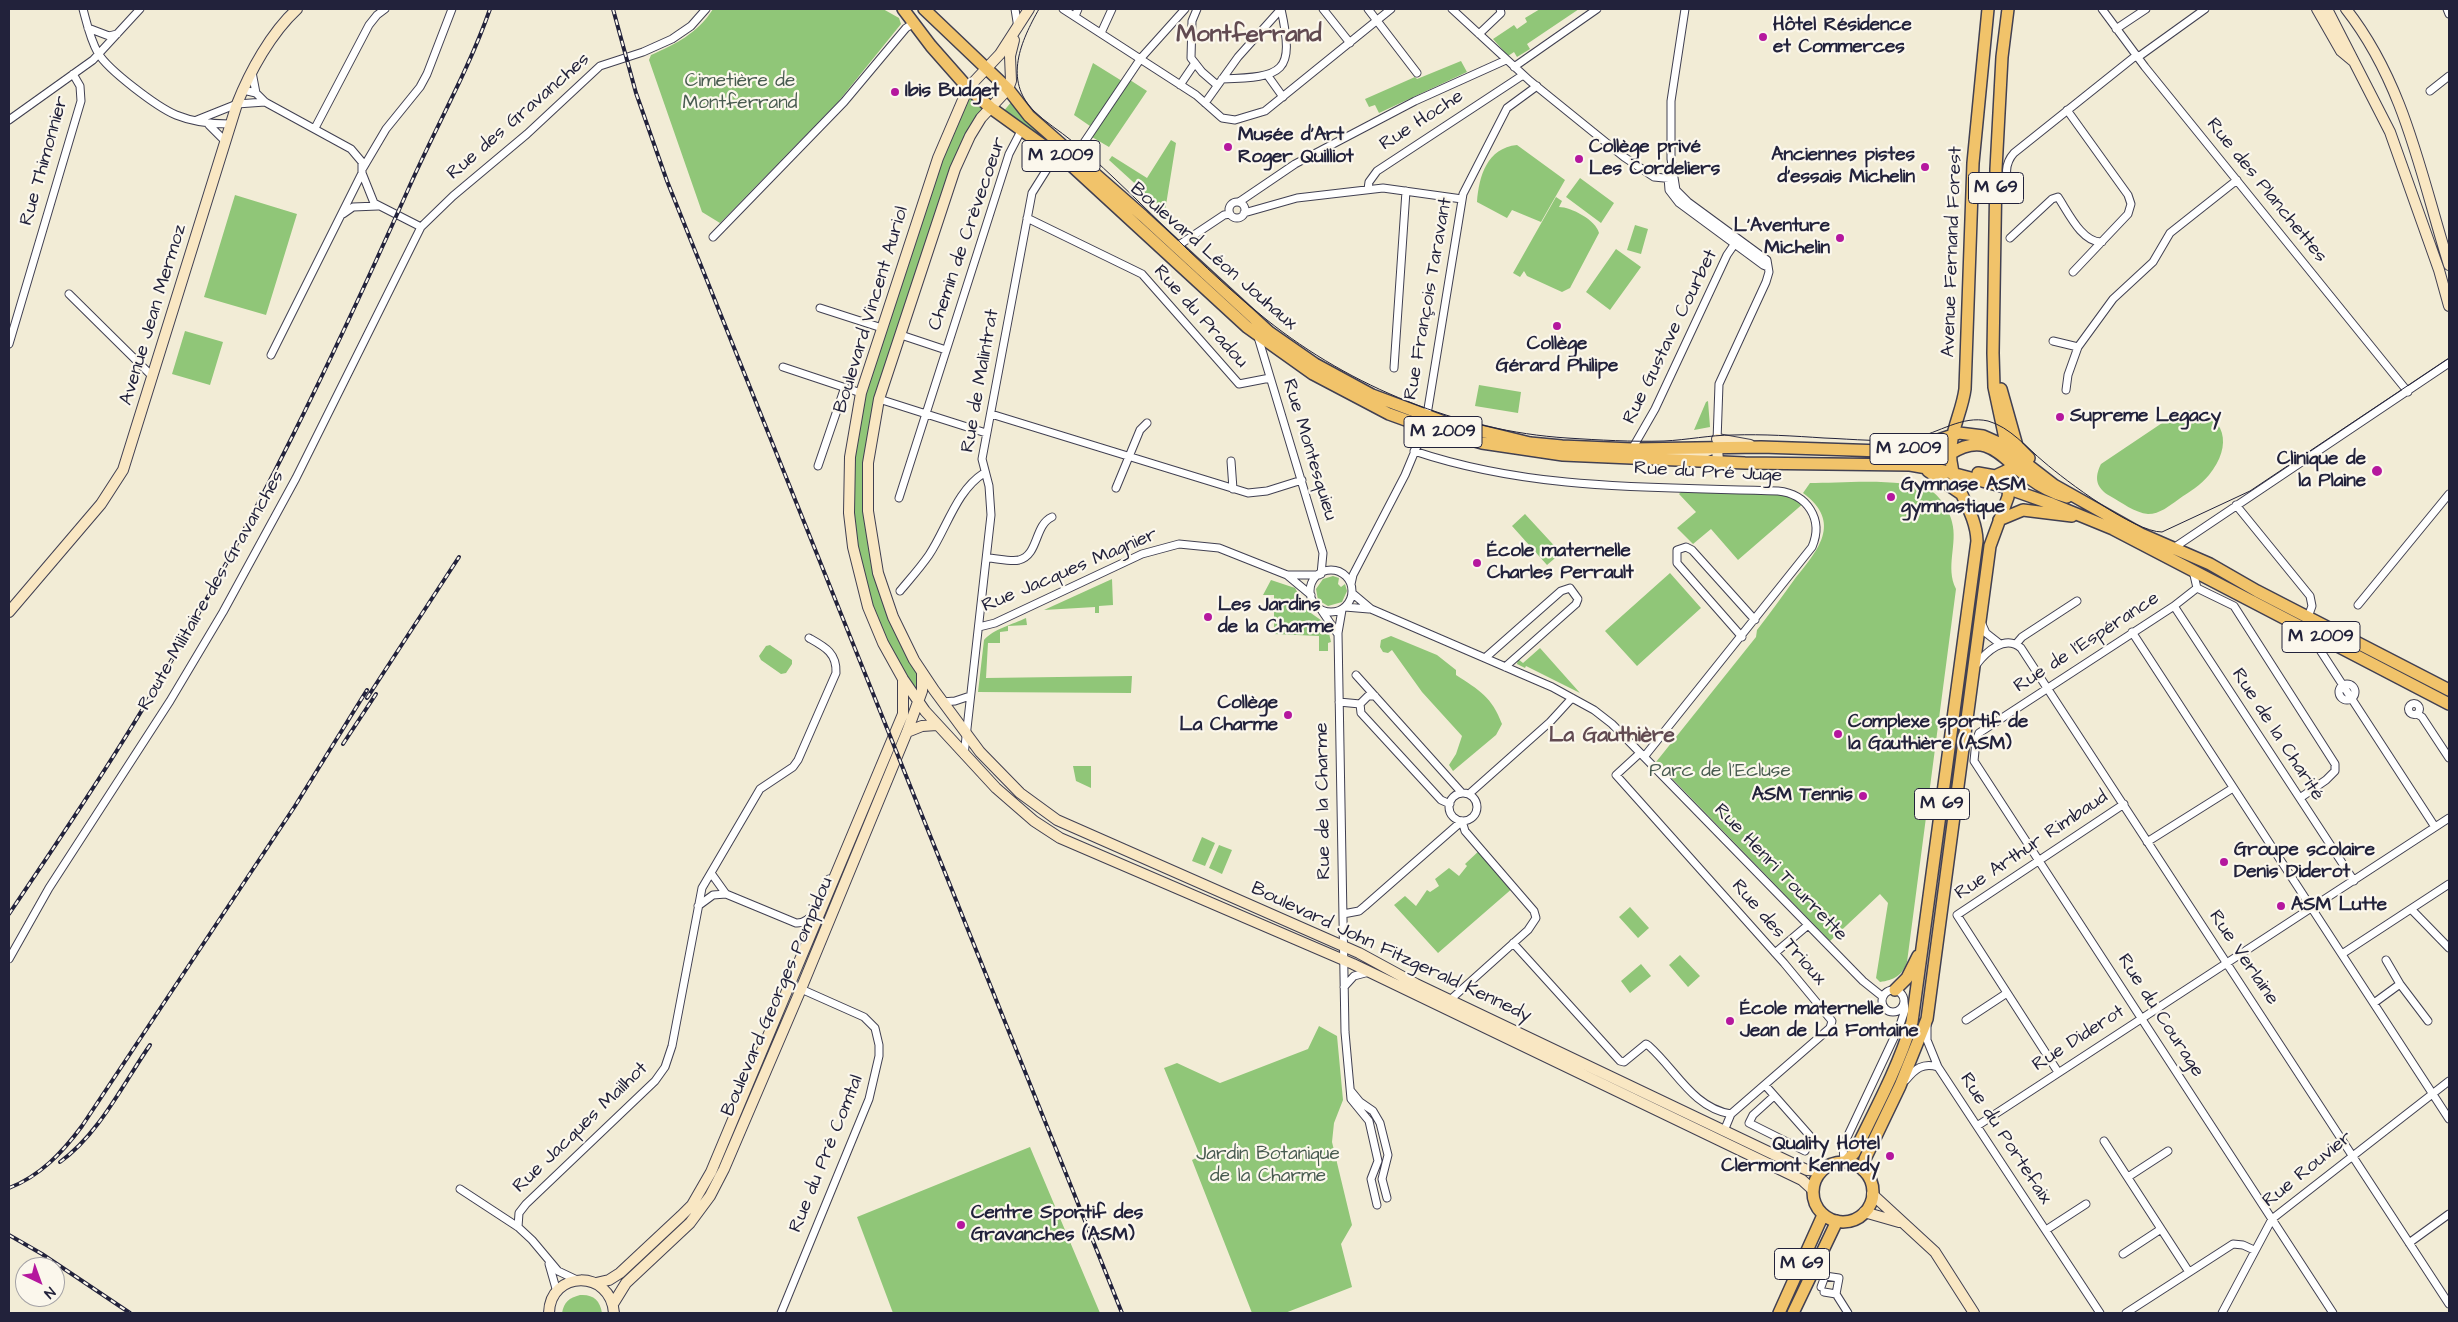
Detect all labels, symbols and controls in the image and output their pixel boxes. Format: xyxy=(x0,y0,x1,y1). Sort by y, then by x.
place label: Hôtel Résidence et Commerces xyxy=(1773,15,1912,59)
district label: Montferrand xyxy=(1176,22,1322,50)
marker: Hôtel Résidence et Commerces xyxy=(1757,31,1769,43)
street label: Rue des Gravanches xyxy=(443,49,595,185)
park label: Cimetière de Montferrand xyxy=(682,71,798,115)
place label: Ibis Budget xyxy=(905,81,999,103)
marker: Ibis Budget xyxy=(889,86,901,98)
street label: Rue Hoche xyxy=(1376,86,1468,156)
street label: Rue Thimonnier xyxy=(16,94,74,228)
street label: Rue des Planchettes xyxy=(2201,114,2331,268)
place label: Musée d'Art Roger Quilliot xyxy=(1238,125,1354,169)
street label: Chemin de Crèvecoeur xyxy=(924,134,1012,334)
place label: Collège privé Les Cordeliers xyxy=(1589,137,1720,181)
road number: M 2009 xyxy=(1022,140,1100,172)
marker: Musée d'Art Roger Quilliot xyxy=(1222,141,1234,153)
place label: Anciennes pistes d'essais Michelin xyxy=(1771,145,1915,189)
street label: Avenue Fernand Forest xyxy=(1938,146,1968,358)
marker: Collège privé Les Cordeliers xyxy=(1573,153,1585,165)
marker: Anciennes pistes d'essais Michelin xyxy=(1919,161,1931,173)
road number: M 69 xyxy=(1968,172,2024,204)
street label: Boulevard Léon Jouhaux xyxy=(1125,178,1301,336)
street label: Rue François Taravant xyxy=(1400,196,1458,402)
street label: Boulevard Vincent Auriol xyxy=(830,204,914,416)
place label: L'Aventure Michelin xyxy=(1734,216,1830,260)
street label: Avenue Jean Mermoz xyxy=(116,222,192,408)
marker: L'Aventure Michelin xyxy=(1834,232,1846,244)
street label: Rue Gustave Courbet xyxy=(1619,246,1723,428)
street label: Rue du Pradou xyxy=(1148,261,1252,373)
street label: Rue de Malintrat xyxy=(957,308,1005,454)
marker: Collège Gérard Philipe xyxy=(1551,320,1563,332)
place label: Collège Gérard Philipe xyxy=(1496,334,1618,378)
street label: Rue Montesquieu xyxy=(1277,377,1341,523)
place label: Supreme Legacy xyxy=(2070,406,2221,428)
marker: Supreme Legacy xyxy=(2054,411,2066,423)
road number: M 2009 xyxy=(1404,417,1482,448)
road number: M 2009 xyxy=(1870,434,1948,464)
place label: Clinique de la Plaine xyxy=(2277,449,2366,493)
street label: Rue du Pré Juge xyxy=(1633,458,1783,488)
marker: Clinique de la Plaine xyxy=(2370,464,2384,478)
street label: Route Militaire des Gravanches xyxy=(134,467,290,715)
place label: Gymnase ASM gymnastique xyxy=(1901,475,2026,519)
marker: Gymnase ASM gymnastique xyxy=(1885,491,1897,503)
street label: Rue Jacques Magnier xyxy=(979,524,1161,618)
place label: École maternelle Charles Perrault xyxy=(1487,541,1634,585)
marker: École maternelle Charles Perrault xyxy=(1471,557,1483,569)
street label: Rue de l'Espérance xyxy=(2010,588,2164,698)
place label: Les Jardins de la Charme xyxy=(1218,595,1334,639)
marker: Les Jardins de la Charme xyxy=(1202,611,1214,623)
road number: M 2009 xyxy=(2282,622,2360,652)
street label: Rue de la Charité xyxy=(2226,665,2328,805)
place label: Collège La Charme xyxy=(1179,693,1278,737)
marker: Collège La Charme xyxy=(1282,709,1294,721)
place label: Complexe sportif de la Gauthière (ASM) xyxy=(1848,712,2028,756)
street label: Rue de la Charme xyxy=(1311,722,1337,880)
district label: La Gauthière xyxy=(1549,724,1675,750)
marker: Complexe sportif de la Gauthière (ASM) xyxy=(1832,728,1844,740)
park label: Parc de l'Ecluse xyxy=(1649,761,1791,783)
place label: ASM Tennis xyxy=(1752,785,1853,807)
street label: Rue Arthur Rimbaud xyxy=(1951,786,2113,906)
road number: M 69 xyxy=(1914,789,1970,820)
marker: ASM Tennis xyxy=(1857,790,1869,802)
street label: Rue Henri Tourrette xyxy=(1708,799,1852,947)
place label: Groupe scolaire Denis Diderot xyxy=(2234,840,2375,884)
marker: Groupe scolaire Denis Diderot xyxy=(2218,856,2230,868)
street label: Boulevard Georges Pompidou xyxy=(717,874,839,1120)
street label: Rue des Trioux xyxy=(1726,875,1830,991)
street label: Boulevard John Fitzgerald Kennedy xyxy=(1247,878,1535,1028)
place label: ASM Lutte xyxy=(2291,895,2387,917)
marker: ASM Lutte xyxy=(2275,900,2287,912)
street label: Rue Verlaine xyxy=(2203,906,2283,1010)
street label: Rue du Courage xyxy=(2112,950,2208,1082)
place label: École maternelle Jean de La Fontaine xyxy=(1740,999,1919,1043)
street label: Rue Diderot xyxy=(2029,1001,2129,1077)
marker: École maternelle Jean de La Fontaine xyxy=(1724,1015,1736,1027)
street label: Rue Jacques Mailhot xyxy=(509,1058,653,1198)
street label: Rue du Portefaix xyxy=(1954,1069,2056,1209)
street label: Rue du Pré Comtal xyxy=(785,1072,869,1236)
street label: Rue Rouvier xyxy=(2259,1127,2357,1213)
place label: Quality Hotel Clermont Kennedy xyxy=(1721,1134,1880,1178)
park label: Jardin Botanique de la Charme xyxy=(1196,1144,1340,1188)
marker: Quality Hotel Clermont Kennedy xyxy=(1884,1150,1896,1162)
place label: Centre Sportif des Gravanches (ASM) xyxy=(971,1203,1143,1247)
marker: Centre Sportif des Gravanches (ASM) xyxy=(955,1219,967,1231)
road number: M 69 xyxy=(1774,1248,1830,1280)
north arrow xyxy=(15,1257,65,1307)
text: N xyxy=(39,1282,59,1303)

